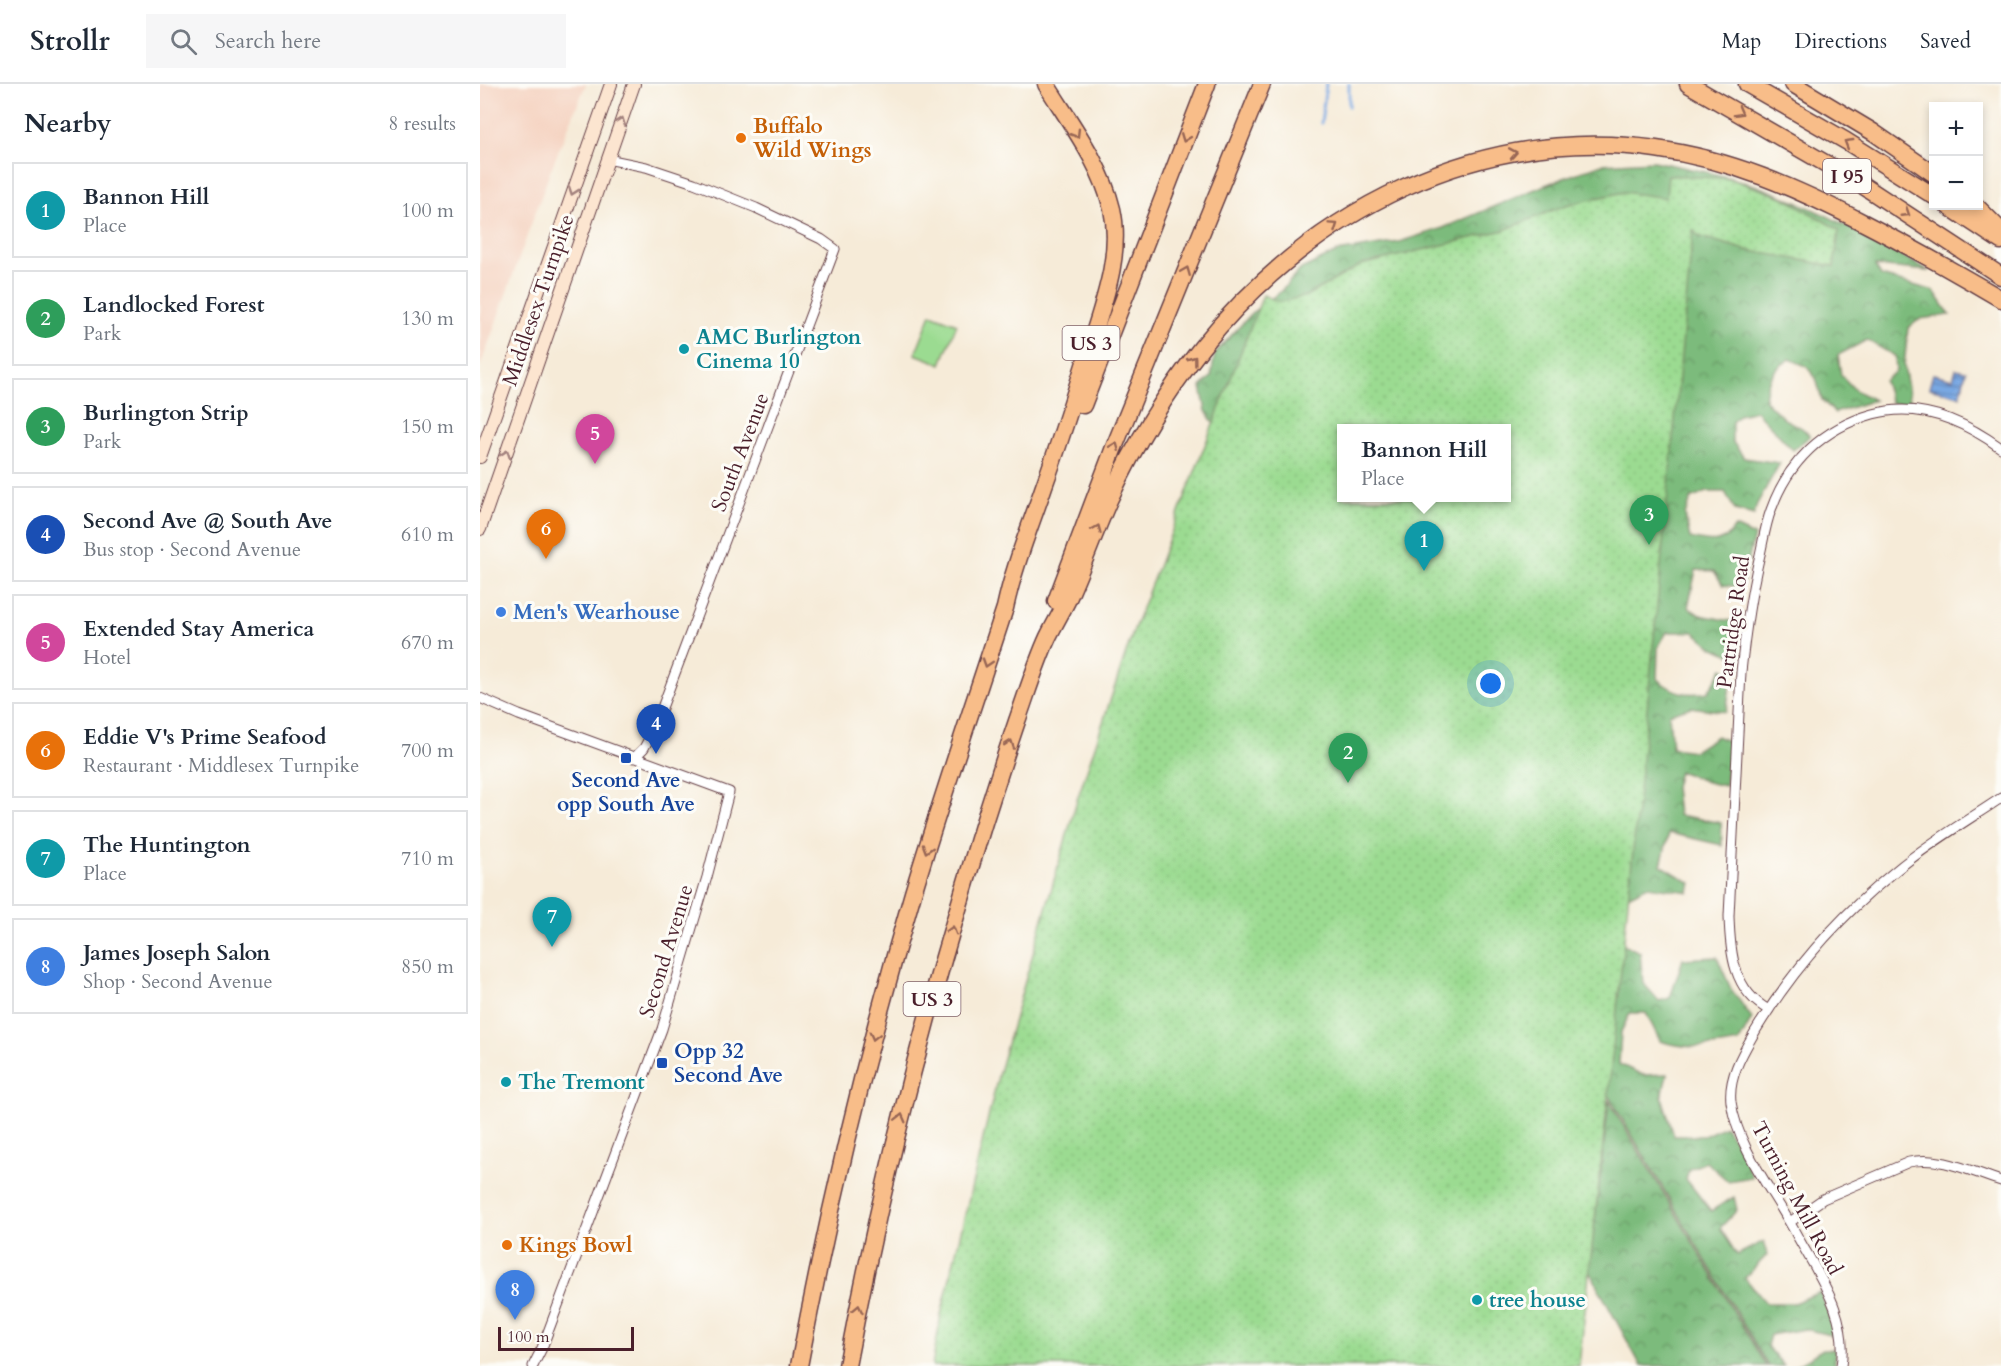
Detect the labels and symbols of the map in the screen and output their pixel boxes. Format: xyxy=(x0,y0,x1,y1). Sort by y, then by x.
one-way arrow xyxy=(1733,105,1743,116)
place label: Buffalo Wild Wings xyxy=(752,112,872,165)
one-way arrow xyxy=(613,117,626,127)
one-way arrow xyxy=(1069,128,1081,138)
marker: Buffalo Wild Wings xyxy=(734,131,748,145)
one-way arrow xyxy=(1180,133,1193,143)
one-way arrow xyxy=(1844,138,1854,150)
one-way arrow xyxy=(1508,147,1517,159)
road number: I 95 xyxy=(1823,159,1871,193)
one-way arrow xyxy=(567,185,580,196)
one-way arrow xyxy=(1900,205,1910,217)
street label: Middlesex Turnpike xyxy=(495,210,581,390)
one-way arrow xyxy=(1327,222,1338,233)
one-way arrow xyxy=(1179,266,1191,277)
place label: AMC Burlington Cinema 10 xyxy=(696,323,862,376)
road number: US 3 xyxy=(1062,326,1120,360)
marker: AMC Burlington Cinema 10 xyxy=(677,342,691,356)
one-way arrow xyxy=(1186,356,1197,367)
street label: South Avenue xyxy=(704,388,776,516)
pin: 5 xyxy=(576,414,614,464)
one-way arrow xyxy=(1108,441,1120,452)
one-way arrow xyxy=(498,449,511,459)
pin: 3 xyxy=(1630,496,1668,545)
pin: 6 xyxy=(526,510,566,559)
pin: 1 xyxy=(1404,522,1444,571)
one-way arrow xyxy=(1090,524,1102,535)
street label: Partridge Road xyxy=(1710,554,1757,690)
place label: Men's Wearhouse xyxy=(513,598,680,627)
marker: Men's Wearhouse xyxy=(494,605,508,619)
one-way arrow xyxy=(982,657,994,668)
your location xyxy=(1476,669,1505,698)
pin: 4 xyxy=(636,704,675,754)
pin: 2 xyxy=(1328,734,1368,783)
one-way arrow xyxy=(1002,739,1015,750)
marker: Second Ave opp South Ave xyxy=(619,751,633,765)
place label: Second Ave opp South Ave xyxy=(557,766,695,819)
one-way arrow xyxy=(922,843,934,854)
street label: Second Avenue xyxy=(632,881,700,1021)
pin: 7 xyxy=(532,898,572,947)
one-way arrow xyxy=(944,925,957,935)
road number: US 3 xyxy=(904,982,960,1016)
one-way arrow xyxy=(868,1031,881,1041)
place label: Opp 32 Second Ave xyxy=(674,1037,783,1090)
marker: Opp 32 Second Ave xyxy=(655,1056,669,1070)
place label: The Tremont xyxy=(518,1068,645,1097)
marker: The Tremont xyxy=(499,1075,513,1089)
one-way arrow xyxy=(893,1114,906,1124)
street label: Turning Mill Road xyxy=(1744,1116,1849,1280)
place label: Kings Bowl xyxy=(519,1231,632,1260)
marker: Kings Bowl xyxy=(500,1238,514,1252)
pin: 8 xyxy=(495,1270,534,1320)
place label: tree house xyxy=(1489,1286,1586,1315)
marker: tree house xyxy=(1470,1293,1484,1307)
one-way arrow xyxy=(851,1304,864,1314)
scale bar xyxy=(498,1324,634,1352)

